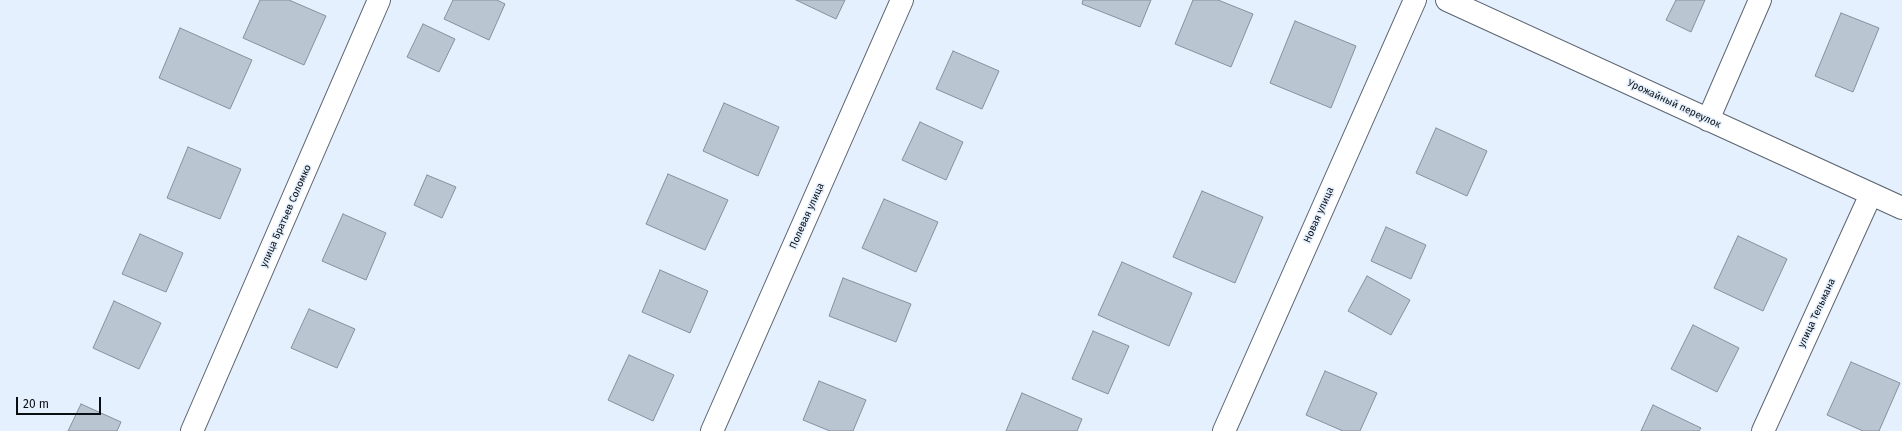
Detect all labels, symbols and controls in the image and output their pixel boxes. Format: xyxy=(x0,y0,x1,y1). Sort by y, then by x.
street label: Урожайный переулок xyxy=(1625,77,1723,131)
street label: улица Братьев Соломко xyxy=(258,163,314,269)
street label: Полевая улица xyxy=(787,181,827,251)
street label: Новая улица xyxy=(1301,185,1337,245)
street label: улица Тельмана xyxy=(1796,277,1838,349)
scale bar xyxy=(18,389,103,415)
text: 20 m xyxy=(23,397,49,411)

